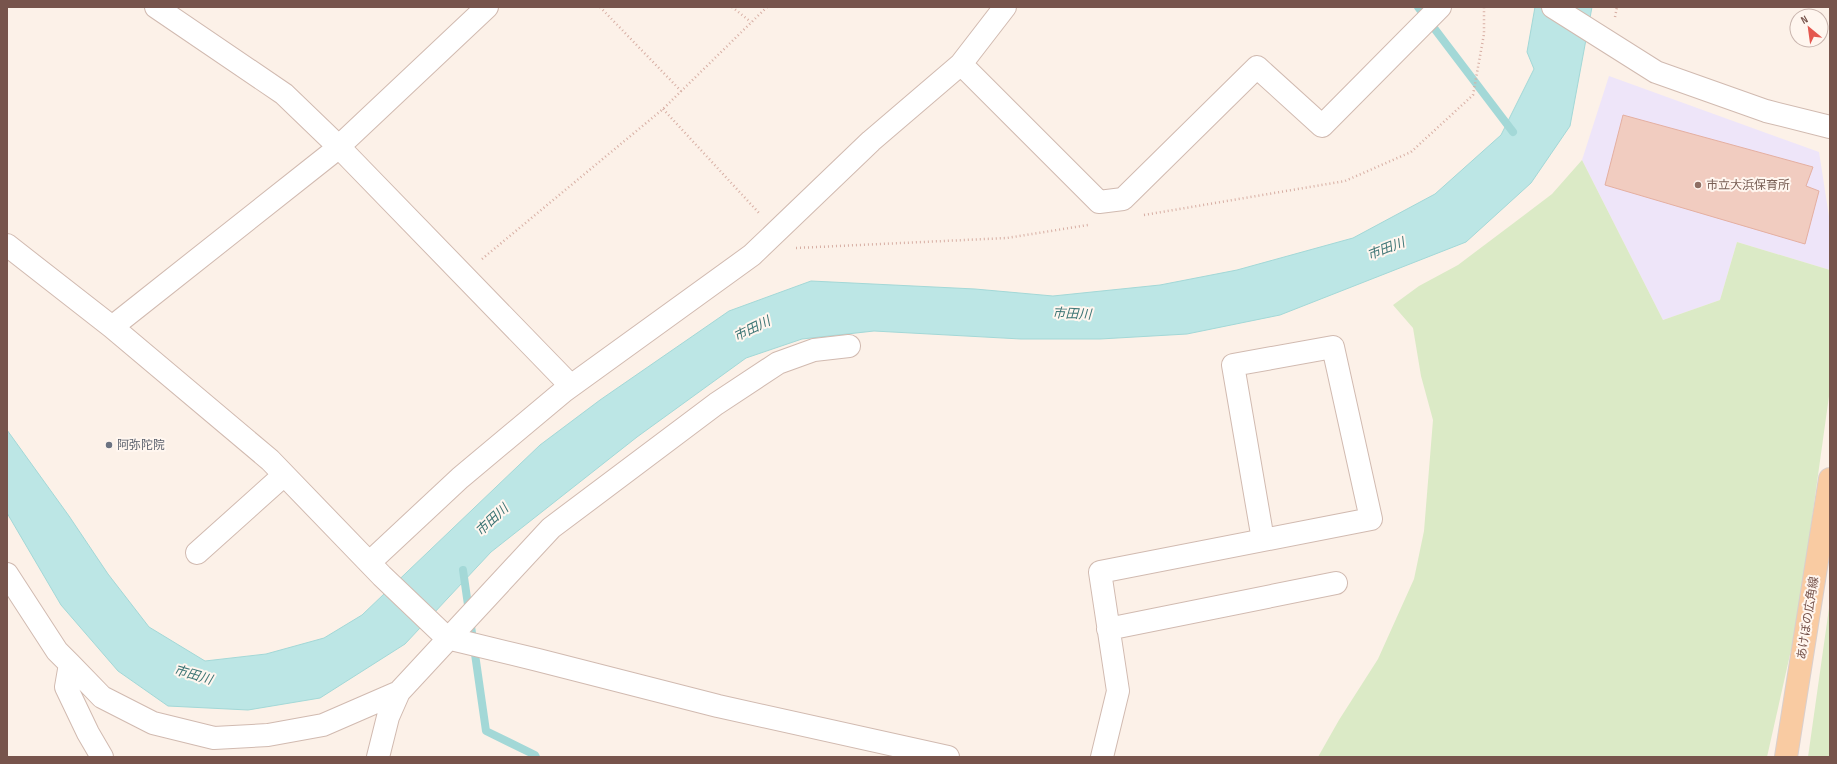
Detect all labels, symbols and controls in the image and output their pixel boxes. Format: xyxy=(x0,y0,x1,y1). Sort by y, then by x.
north arrow xyxy=(1789,8,1829,48)
text: N xyxy=(1799,13,1810,27)
place label: 市立大浜保育所 xyxy=(1706,178,1790,193)
marker: 市立大浜保育所 xyxy=(1693,180,1703,190)
water label: 市田川 xyxy=(1365,234,1409,263)
water label: 市田川 xyxy=(1052,305,1094,323)
water label: 市田川 xyxy=(731,312,775,345)
place label: 阿弥陀院 xyxy=(117,438,165,453)
marker: 阿弥陀院 xyxy=(104,440,114,450)
water label: 市田川 xyxy=(472,499,513,539)
street label: あけぼの広角線 xyxy=(1794,575,1822,661)
water label: 市田川 xyxy=(172,662,216,689)

